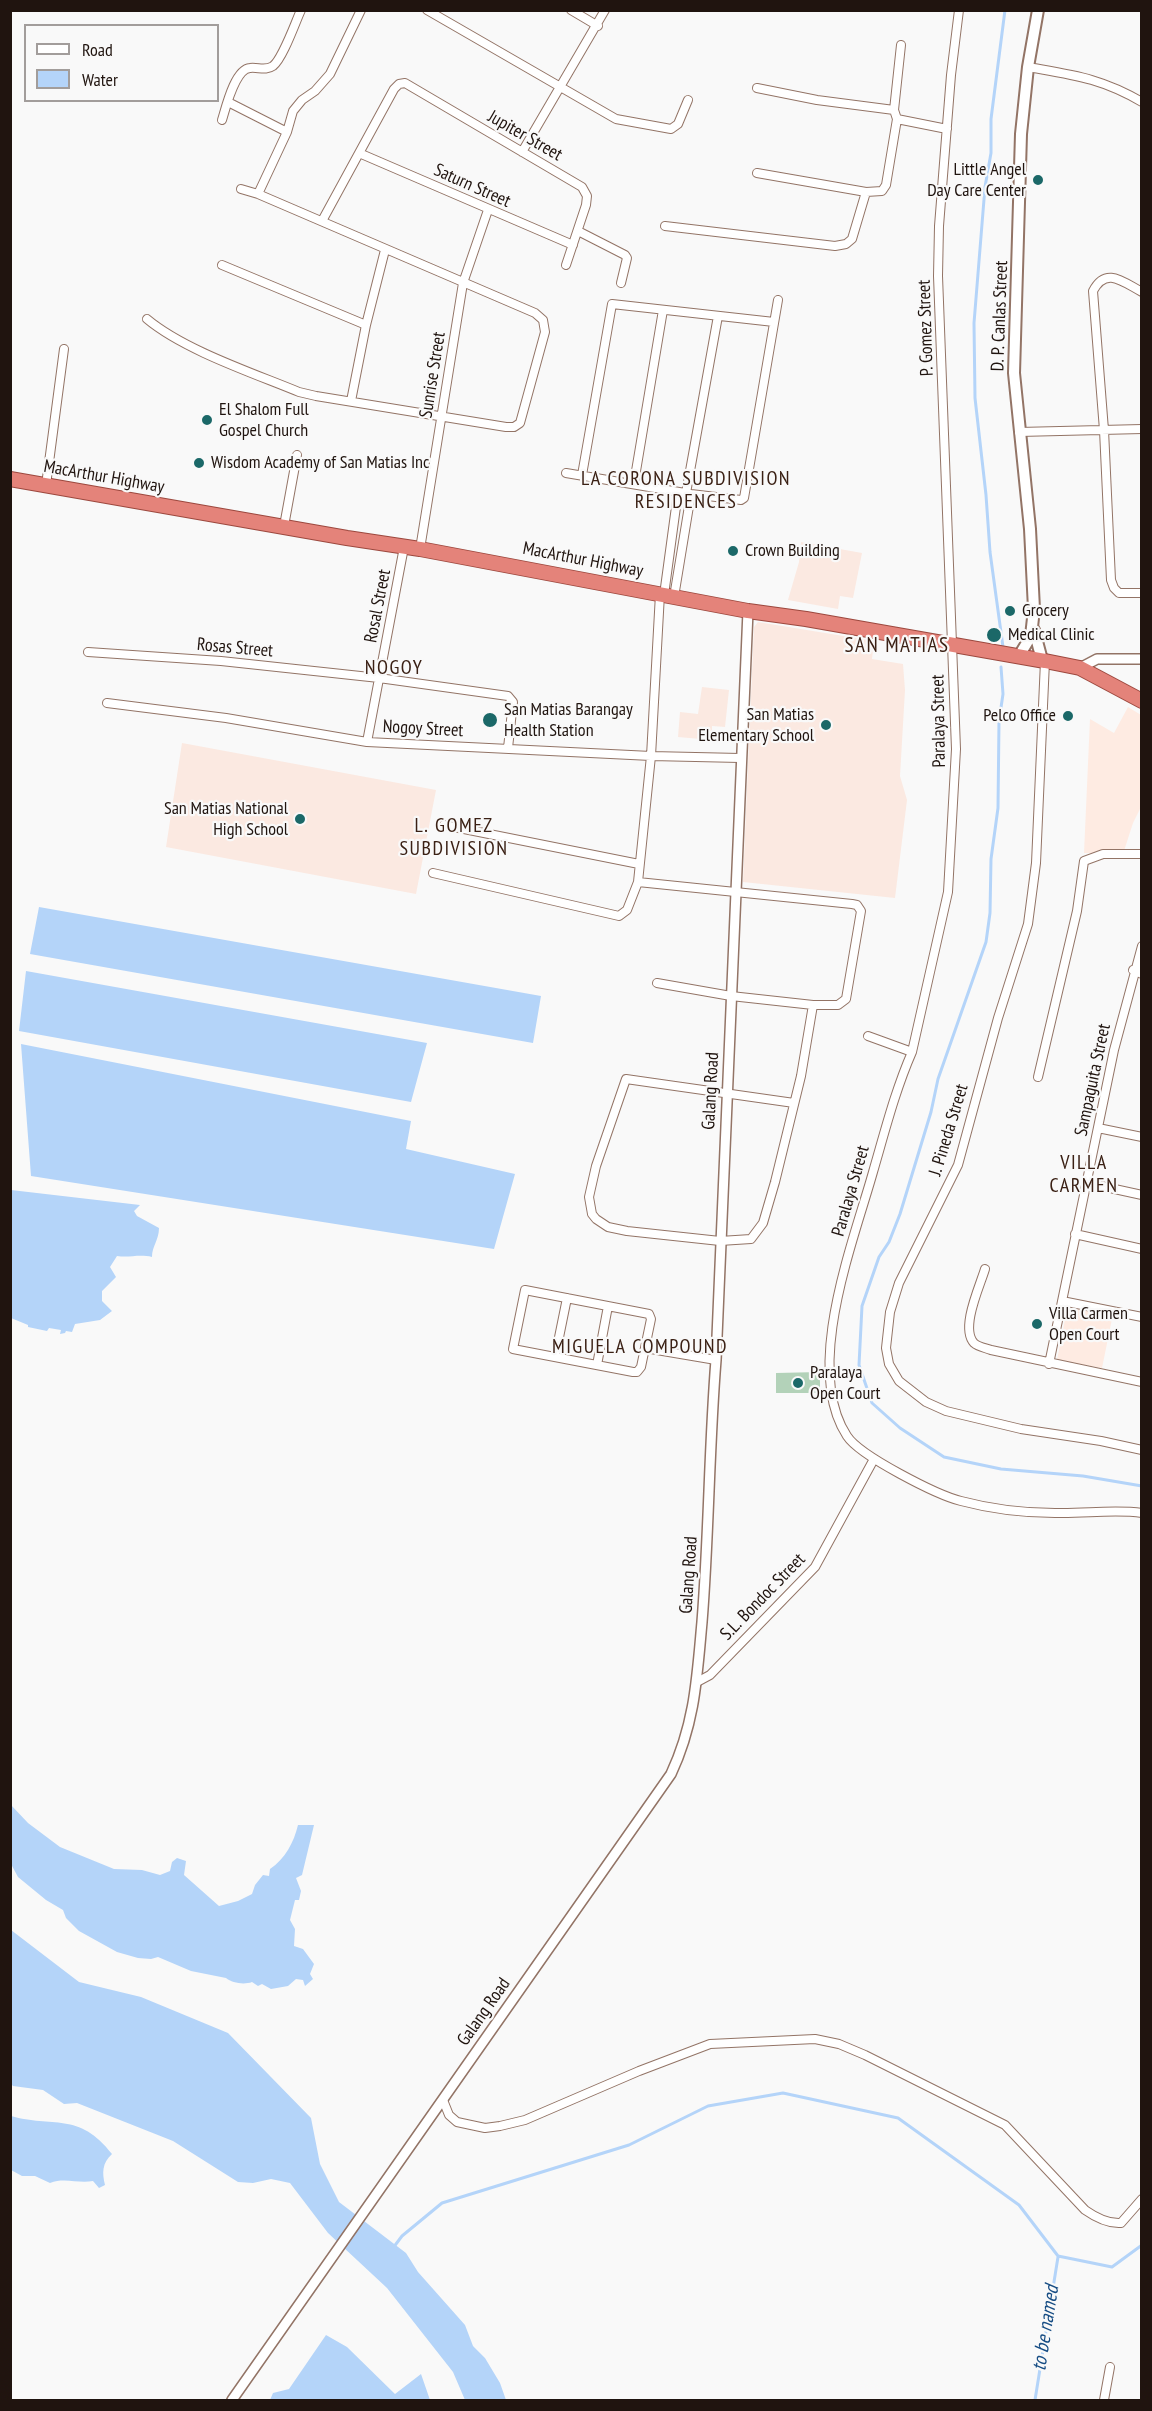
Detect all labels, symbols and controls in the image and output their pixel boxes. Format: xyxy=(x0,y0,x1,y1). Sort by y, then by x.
legend xyxy=(24,24,219,102)
text: Road xyxy=(82,38,113,61)
text: Water xyxy=(82,68,118,91)
street label: Jupiter Street xyxy=(484,106,566,166)
place label: Little Angel Day Care Center xyxy=(927,159,1026,201)
street label: Saturn Street xyxy=(430,160,514,212)
marker: Little Angel Day Care Center xyxy=(1031,173,1045,187)
street label: D. P. Canlas Street xyxy=(987,260,1013,372)
street label: P. Gomez Street xyxy=(914,279,938,377)
street label: Sunrise Street xyxy=(416,330,450,420)
place label: El Shalom Full Gospel Church xyxy=(219,399,309,442)
marker: El Shalom Full Gospel Church xyxy=(200,413,214,427)
place label: Wisdom Academy of San Matias Inc xyxy=(211,452,429,474)
street label: MacArthur Highway xyxy=(42,456,166,498)
marker: Wisdom Academy of San Matias Inc xyxy=(192,456,206,470)
district label: LA CORONA SUBDIVISION RESIDENCES xyxy=(581,467,791,514)
street label: MacArthur Highway xyxy=(521,538,645,582)
place label: Crown Building xyxy=(745,540,840,562)
marker: Crown Building xyxy=(726,544,740,558)
street label: Rosal Street xyxy=(360,567,396,645)
place label: Grocery xyxy=(1022,600,1069,622)
marker: Grocery xyxy=(1003,604,1017,618)
place label: Medical Clinic xyxy=(1008,624,1095,646)
marker: Medical Clinic xyxy=(985,626,1003,644)
district label: SAN MATIAS xyxy=(844,633,950,659)
street label: Rosas Street xyxy=(196,634,274,662)
district label: NOGOY xyxy=(365,656,423,680)
street label: Paralaya Street xyxy=(927,674,951,768)
place label: San Matias Barangay Health Station xyxy=(504,699,633,742)
place label: San Matias Elementary School xyxy=(698,704,814,746)
place label: Pelco Office xyxy=(983,705,1056,727)
marker: Pelco Office xyxy=(1061,709,1075,723)
marker: San Matias Barangay Health Station xyxy=(481,711,499,729)
street label: Nogoy Street xyxy=(382,716,464,742)
marker: San Matias Elementary School xyxy=(819,718,833,732)
place label: San Matias National High School xyxy=(164,798,288,840)
marker: San Matias National High School xyxy=(293,812,307,826)
district label: L. GOMEZ SUBDIVISION xyxy=(400,814,508,861)
street label: Sampaguita Street xyxy=(1071,1022,1115,1138)
street label: Galang Road xyxy=(698,1052,724,1130)
street label: J. Pineda Street xyxy=(925,1082,973,1178)
street label: Paralaya Street xyxy=(828,1143,874,1239)
district label: VILLA CARMEN xyxy=(1050,1151,1118,1198)
place label: Villa Carmen Open Court xyxy=(1049,1303,1128,1346)
marker: Villa Carmen Open Court xyxy=(1030,1317,1044,1331)
district label: MIGUELA COMPOUND xyxy=(552,1335,728,1359)
place label: Paralaya Open Court xyxy=(810,1362,881,1404)
marker: Paralaya Open Court xyxy=(791,1376,805,1390)
street label: Galang Road xyxy=(676,1536,702,1614)
street label: S.L. Bondoc Street xyxy=(716,1549,810,1645)
street label: Galang Road xyxy=(453,1974,515,2050)
water label: to be named xyxy=(1027,2284,1065,2372)

